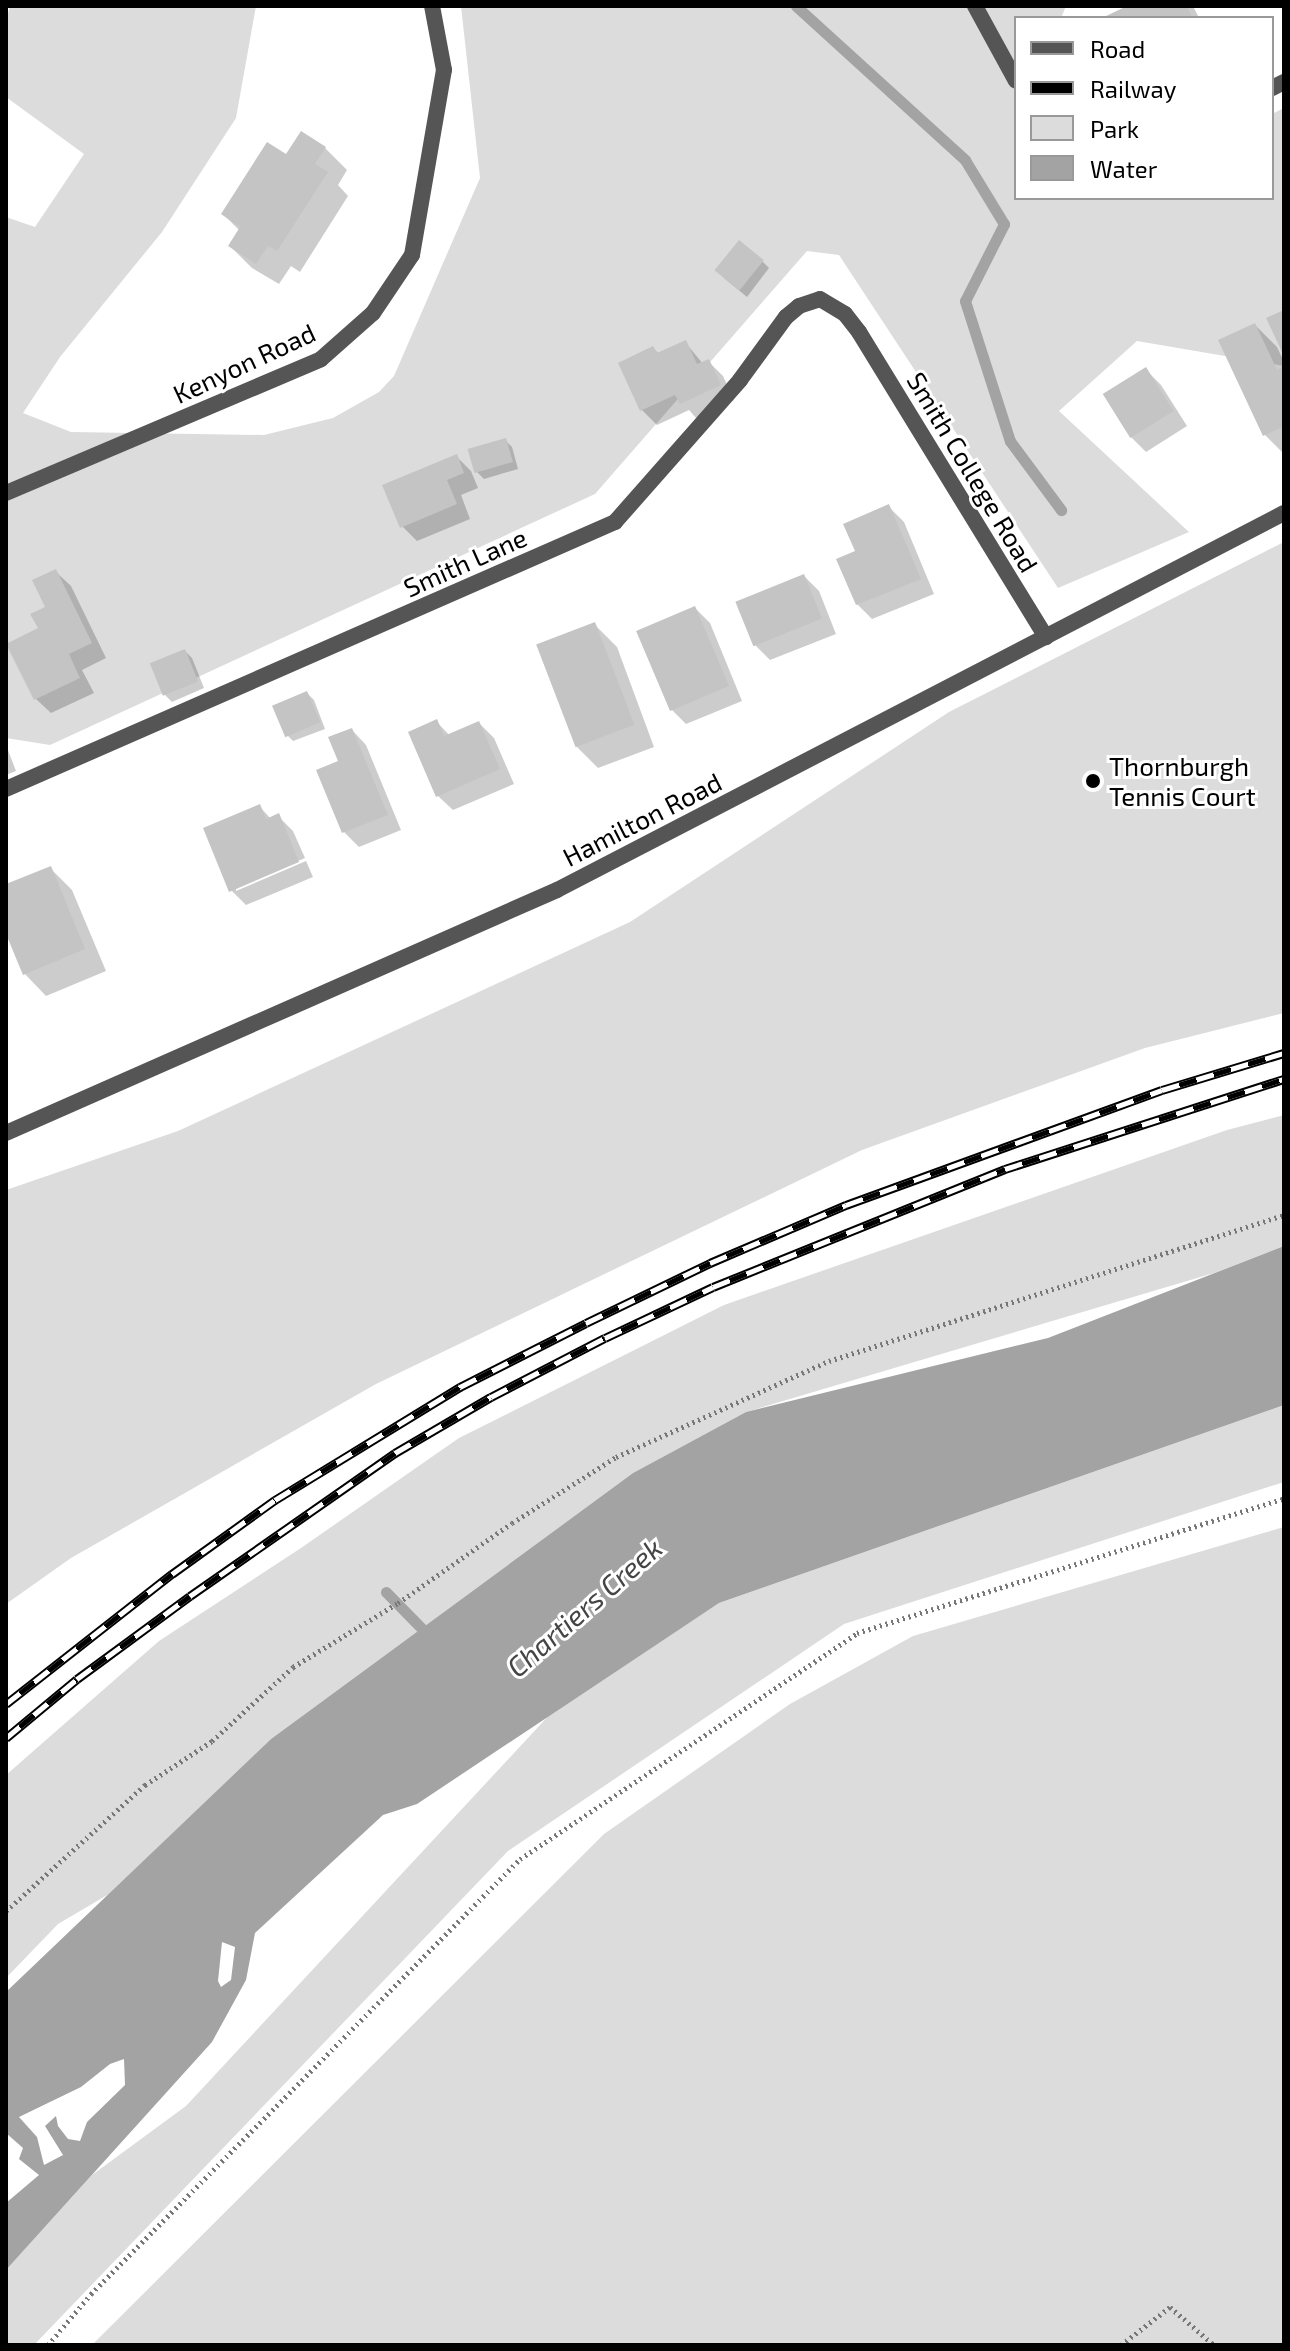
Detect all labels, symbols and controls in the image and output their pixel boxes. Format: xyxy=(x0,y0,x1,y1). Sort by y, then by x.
legend xyxy=(1014,16,1274,200)
text: Road xyxy=(1090,34,1145,63)
text: Railway xyxy=(1090,74,1176,103)
text: Park xyxy=(1090,114,1139,143)
text: Water xyxy=(1090,154,1157,183)
street label: Kenyon Road xyxy=(168,316,320,410)
street label: Smith College Road xyxy=(901,366,1045,578)
street label: Smith Lane xyxy=(399,521,531,603)
place label: Thornburgh Tennis Court xyxy=(1109,750,1256,812)
street label: Hamilton Road xyxy=(557,766,727,872)
marker: Thornburgh Tennis Court xyxy=(1084,772,1102,790)
water label: Chartiers Creek xyxy=(500,1530,668,1684)

